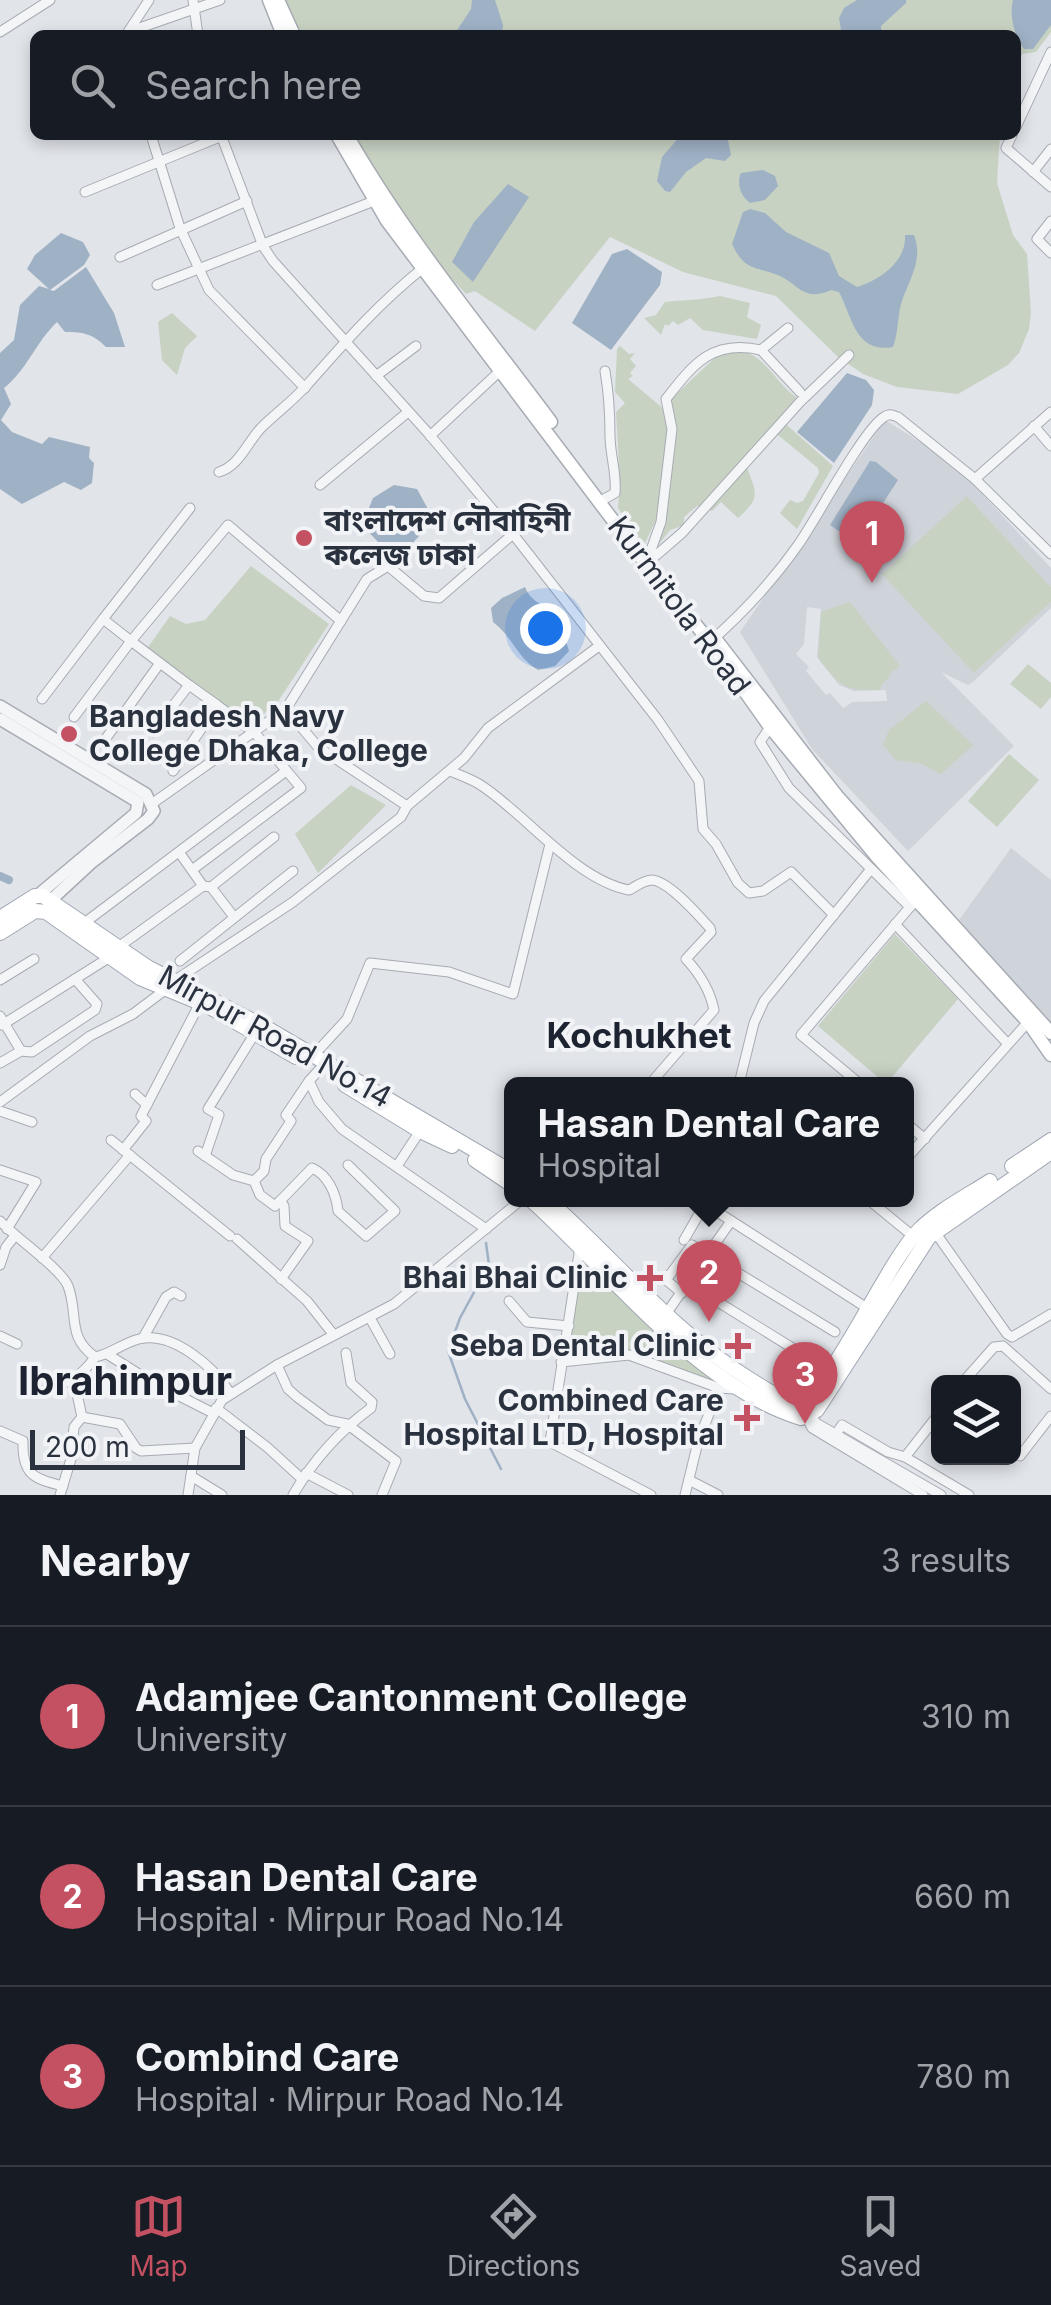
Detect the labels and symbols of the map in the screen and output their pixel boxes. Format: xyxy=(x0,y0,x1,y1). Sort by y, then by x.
pin: 1 xyxy=(840,500,904,583)
place label: বাংলাদেশ নৌবাহিনী কলেজ ঢাকা xyxy=(323,502,571,572)
street label: Kurmitola Road xyxy=(601,509,759,702)
marker: বাংলাদেশ নৌবাহিনী কলেজ ঢাকা xyxy=(293,527,315,549)
your location xyxy=(520,603,571,654)
place label: Bangladesh Navy College Dhaka, College xyxy=(89,698,428,768)
marker: Bangladesh Navy College Dhaka, College xyxy=(58,723,80,745)
street label: Mirpur Road No.14 xyxy=(153,957,398,1115)
district label: Kochukhet xyxy=(546,1014,732,1056)
pin: 2 xyxy=(676,1240,742,1322)
place label: Bhai Bhai Clinic xyxy=(403,1259,628,1295)
marker: Bhai Bhai Clinic xyxy=(637,1265,663,1291)
place label: Seba Dental Clinic xyxy=(450,1327,716,1363)
marker: Seba Dental Clinic xyxy=(725,1333,751,1359)
pin: 3 xyxy=(772,1342,838,1424)
district label: Ibrahimpur xyxy=(18,1356,232,1405)
place label: Combined Care Hospital LTD, Hospital xyxy=(403,1382,724,1452)
marker: Combined Care Hospital LTD, Hospital xyxy=(734,1405,760,1431)
scale bar xyxy=(30,1425,245,1470)

